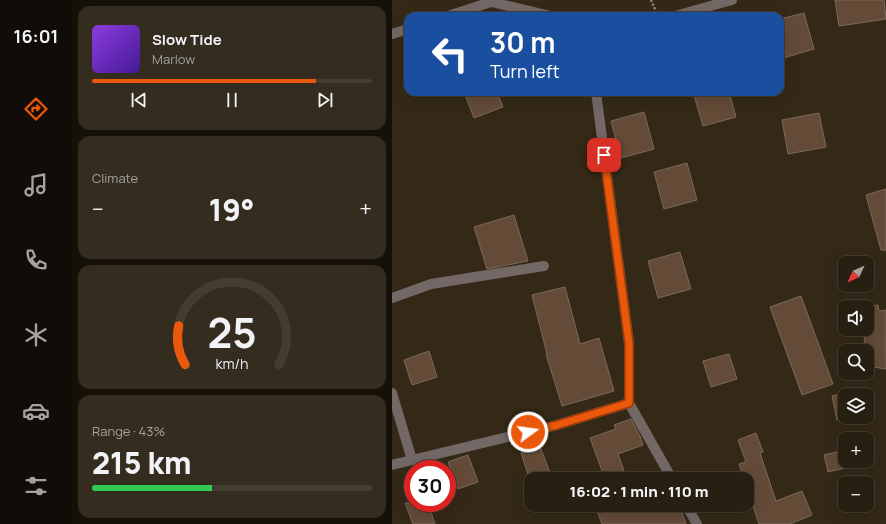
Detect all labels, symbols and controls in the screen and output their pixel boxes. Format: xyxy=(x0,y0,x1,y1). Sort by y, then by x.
text: 30 m xyxy=(490,23,555,61)
text: 16:01 xyxy=(14,24,58,48)
icon: left xyxy=(424,28,476,80)
text: Slow Tide xyxy=(152,29,222,50)
text: Marlow xyxy=(152,50,195,68)
text: Turn left xyxy=(490,59,560,83)
icon: previous xyxy=(128,89,150,111)
icon: pause xyxy=(221,89,243,111)
icon: next xyxy=(314,89,336,111)
icon: directions xyxy=(22,95,50,123)
pin xyxy=(587,138,621,172)
icon: arrive xyxy=(593,144,615,166)
text: Climate xyxy=(92,169,138,187)
icon: music xyxy=(22,171,50,199)
text: 19° xyxy=(209,189,254,230)
text: − xyxy=(92,194,104,224)
text: + xyxy=(359,194,372,224)
icon: phone xyxy=(22,246,50,274)
north arrow xyxy=(838,256,874,292)
map controls xyxy=(838,256,874,512)
button: sound xyxy=(838,300,874,336)
text: 25 xyxy=(207,304,257,360)
icon: climate xyxy=(22,321,50,349)
button: search xyxy=(838,344,874,380)
text: km/h xyxy=(215,353,249,372)
button: layers xyxy=(838,388,874,424)
icon: car xyxy=(22,397,50,425)
position arrow xyxy=(507,411,549,453)
text: Range · 43% xyxy=(92,422,165,440)
button: + xyxy=(838,432,874,468)
text: 215 km xyxy=(92,442,191,483)
speed limit sign: 30 xyxy=(404,460,456,512)
icon: filters xyxy=(22,472,50,500)
button: − xyxy=(838,476,874,512)
text: 16:02 · 1 min · 110 m xyxy=(569,481,709,502)

